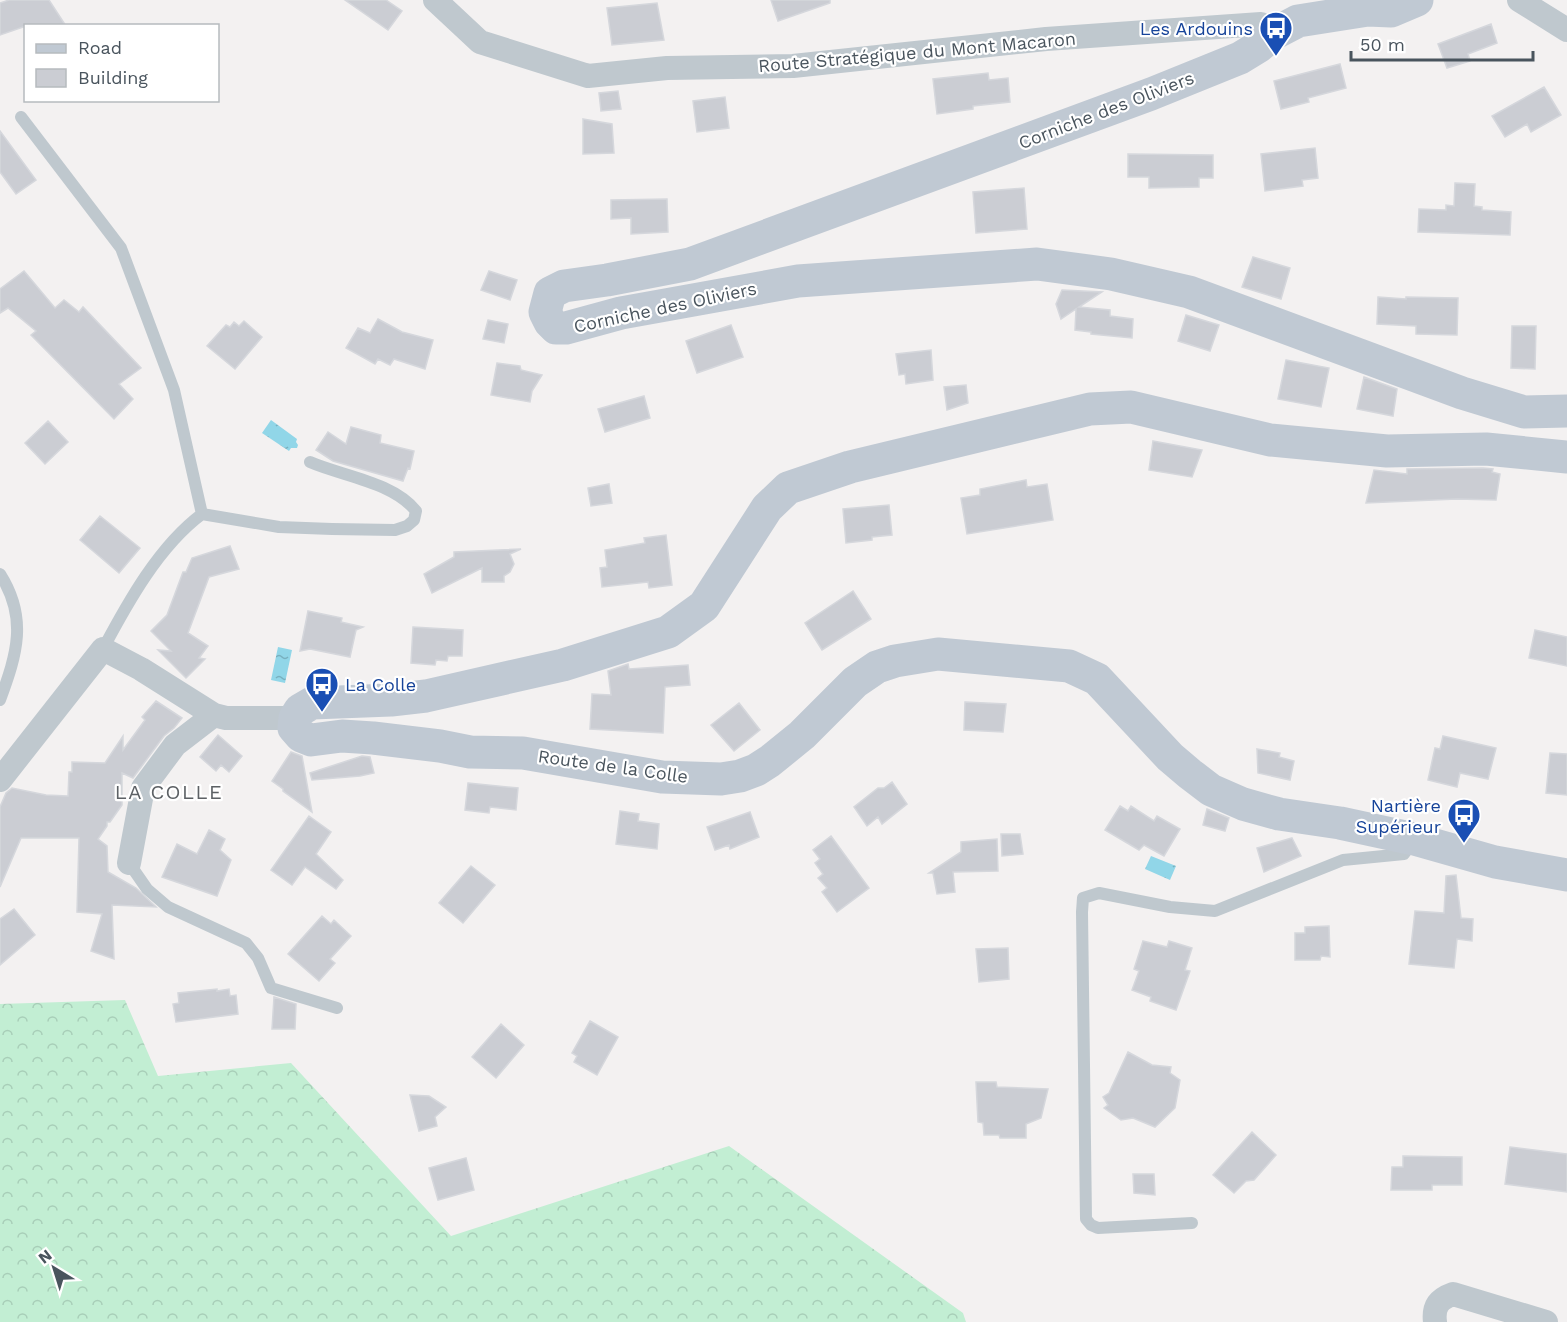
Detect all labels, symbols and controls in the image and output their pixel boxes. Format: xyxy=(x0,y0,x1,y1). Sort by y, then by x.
bus stop icon: Les Ardouins xyxy=(1258,10,1294,57)
place label: Les Ardouins xyxy=(1140,18,1253,39)
legend xyxy=(24,24,219,102)
scale bar xyxy=(1351,24,1532,62)
street label: Route Stratégique du Mont Macaron xyxy=(757,28,1077,76)
text: 50 m xyxy=(1360,34,1405,55)
text: Road xyxy=(78,37,122,58)
text: Building xyxy=(78,67,148,88)
street label: Corniche des Oliviers xyxy=(1015,67,1197,153)
street label: Corniche des Oliviers xyxy=(572,277,758,337)
bus stop icon: La Colle xyxy=(304,666,340,713)
place label: La Colle xyxy=(345,674,416,695)
street label: Route de la Colle xyxy=(537,745,689,787)
district label: LA COLLE xyxy=(115,780,223,804)
place label: Nartière Supérieur xyxy=(1356,795,1441,837)
bus stop icon: Nartière Supérieur xyxy=(1446,797,1482,844)
north arrow xyxy=(24,1238,84,1298)
text: N xyxy=(35,1245,56,1268)

